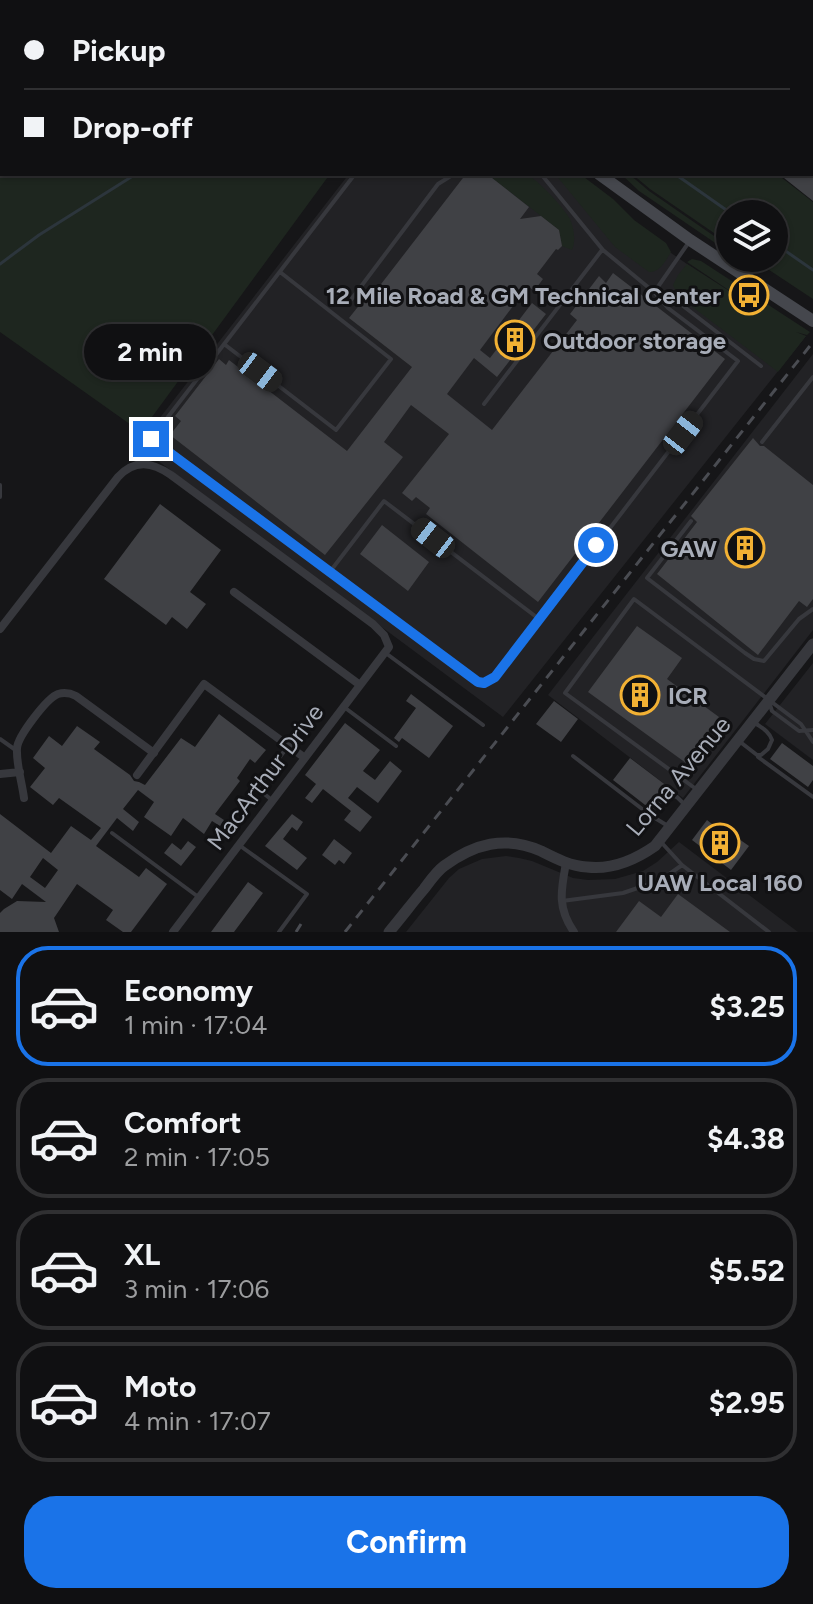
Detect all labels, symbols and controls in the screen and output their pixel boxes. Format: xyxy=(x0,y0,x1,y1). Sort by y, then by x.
text: Pickup xyxy=(72,32,166,69)
text: Drop-off xyxy=(72,109,193,146)
map controls xyxy=(716,200,788,272)
button: layers xyxy=(716,200,788,272)
bus stop icon: 12 Mile Road & GM Technical Center xyxy=(728,274,770,316)
place label: 12 Mile Road & GM Technical Center xyxy=(326,281,721,310)
building icon: Outdoor storage xyxy=(494,319,536,361)
callout: 2 min xyxy=(85,323,217,379)
place label: Outdoor storage xyxy=(543,326,726,355)
text: 2 min xyxy=(117,336,183,368)
car xyxy=(234,348,286,396)
car xyxy=(659,407,707,459)
route end xyxy=(133,421,169,457)
car xyxy=(407,514,459,562)
route start xyxy=(578,527,614,563)
building icon: GAW xyxy=(724,527,766,569)
place label: GAW xyxy=(661,534,717,563)
building icon: ICR xyxy=(619,674,661,716)
place label: ICR xyxy=(668,681,708,710)
street label: MacArthur Drive xyxy=(201,698,329,856)
street label: Lorna Avenue xyxy=(620,710,736,842)
building icon: UAW Local 160 xyxy=(699,822,741,864)
place label: UAW Local 160 xyxy=(637,868,803,897)
icon: car xyxy=(28,970,100,1042)
text: Economy xyxy=(124,972,253,1009)
text: $3.25 xyxy=(709,988,785,1025)
text: 1 min · 17:04 xyxy=(124,1009,267,1041)
icon: car xyxy=(28,1102,100,1174)
text: Comfort xyxy=(124,1104,242,1141)
text: $4.38 xyxy=(707,1120,785,1157)
text: 2 min · 17:05 xyxy=(124,1141,270,1173)
icon: car xyxy=(28,1234,100,1306)
text: XL xyxy=(124,1236,160,1273)
text: $5.52 xyxy=(709,1252,785,1289)
text: 3 min · 17:06 xyxy=(124,1273,269,1305)
icon: car xyxy=(28,1366,100,1438)
text: Moto xyxy=(124,1368,196,1405)
text: $2.95 xyxy=(709,1384,785,1421)
text: 4 min · 17:07 xyxy=(124,1405,271,1437)
button: Confirm xyxy=(24,1496,789,1588)

